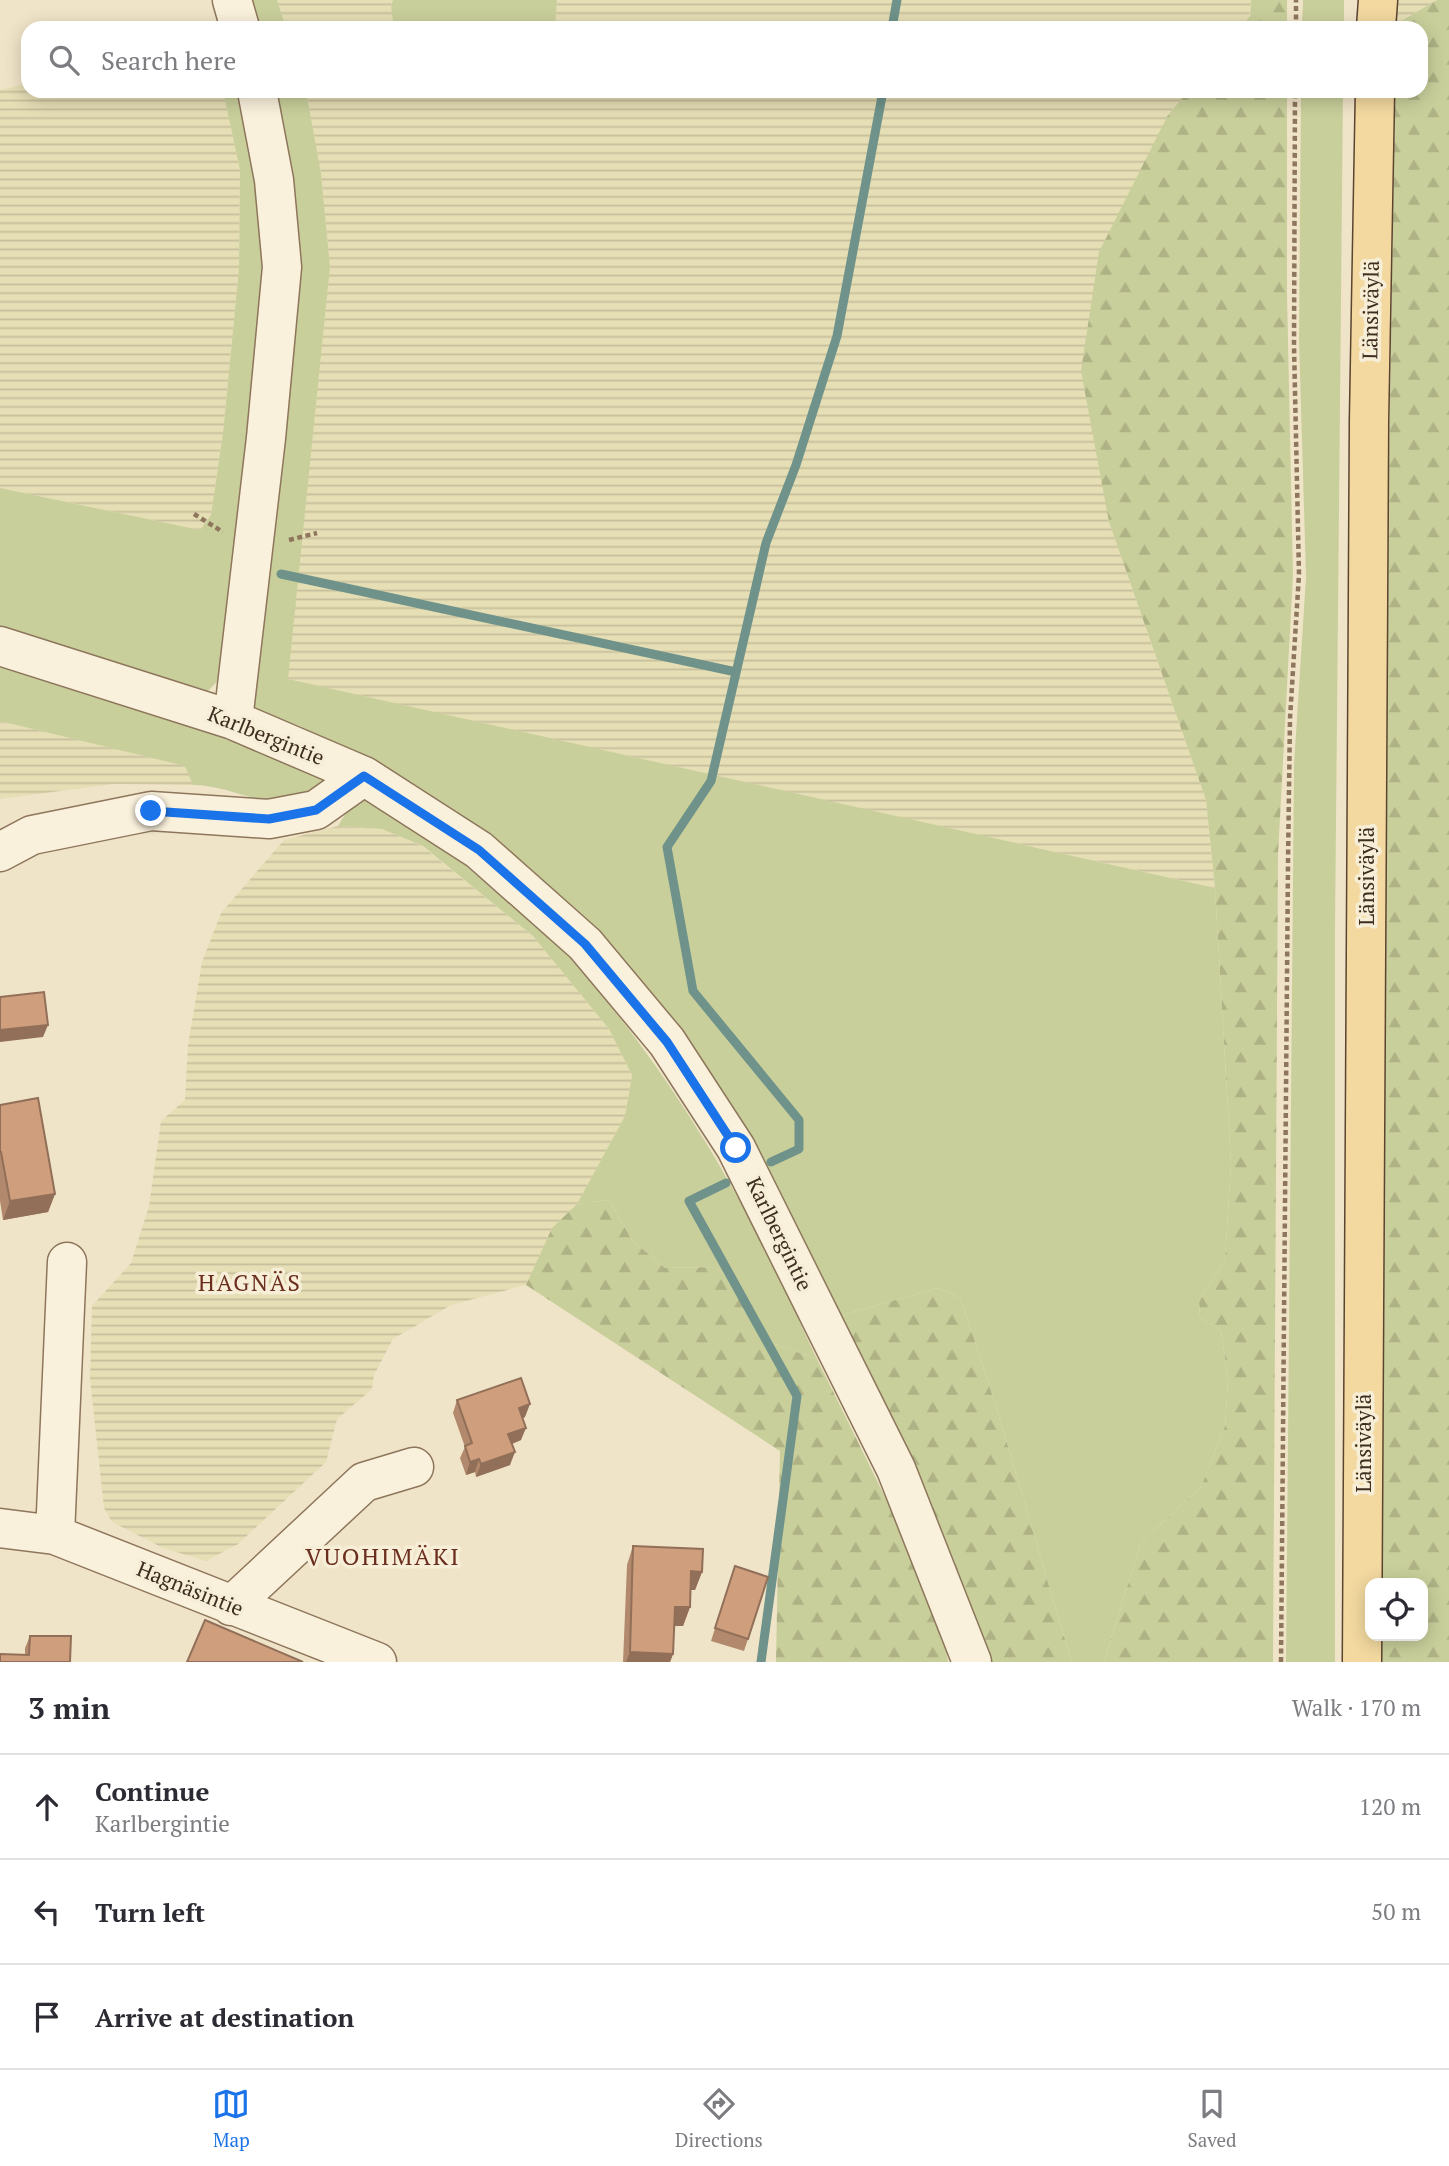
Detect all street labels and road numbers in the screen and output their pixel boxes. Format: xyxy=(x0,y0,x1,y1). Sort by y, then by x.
street label: Länsiväylä xyxy=(1355,260,1385,360)
street label: Karlbergintie xyxy=(204,699,329,771)
street label: Länsiväylä xyxy=(1352,826,1380,925)
street label: Karlbergintie xyxy=(740,1172,819,1295)
street label: Länsiväylä xyxy=(1349,1393,1377,1492)
street label: Hagnäsintie xyxy=(133,1554,248,1622)

